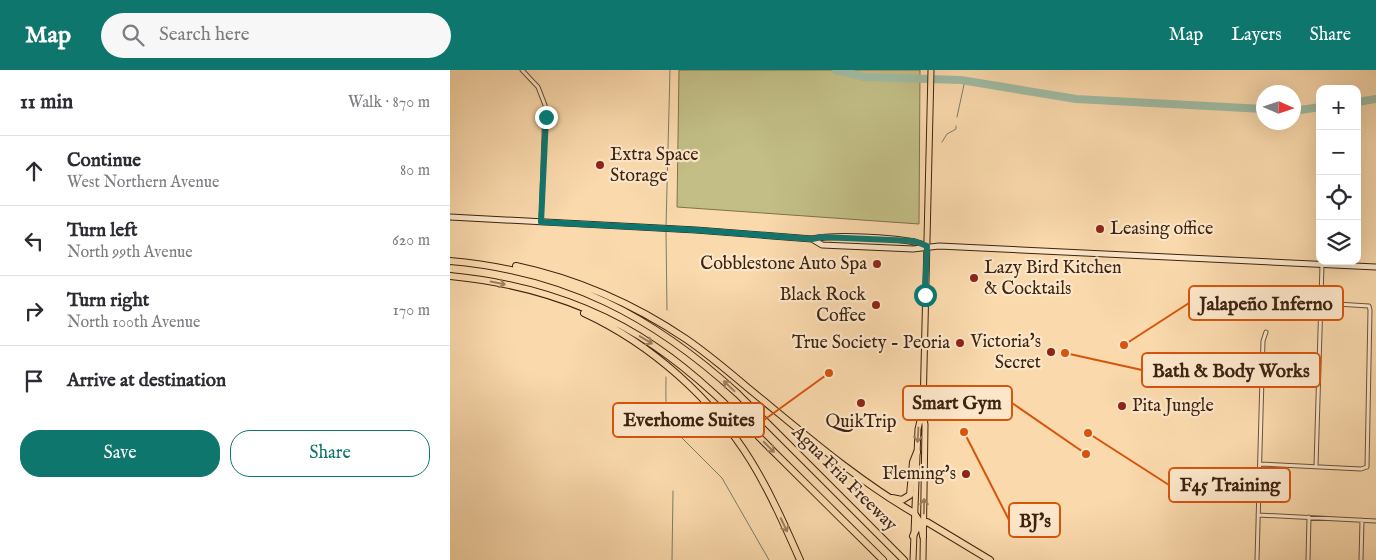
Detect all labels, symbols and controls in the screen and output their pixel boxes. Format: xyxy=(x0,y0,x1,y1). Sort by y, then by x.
search box xyxy=(101,13,451,58)
text: Map xyxy=(25,20,71,51)
icon: search xyxy=(119,21,147,49)
text: Search here xyxy=(159,23,250,47)
text: Map xyxy=(1169,24,1203,47)
text: Layers xyxy=(1231,24,1282,47)
text: Share xyxy=(1310,24,1351,47)
north arrow xyxy=(1256,85,1301,130)
map controls xyxy=(1316,85,1361,265)
button: + xyxy=(1316,85,1361,130)
text: 11 min xyxy=(20,89,73,116)
text: Walk · 870 m xyxy=(348,93,430,113)
route end xyxy=(535,106,558,129)
button: − xyxy=(1316,130,1361,175)
place label: Extra Space Storage xyxy=(610,144,698,188)
text: Continue xyxy=(67,149,141,173)
icon: ahead xyxy=(20,157,48,185)
marker: Extra Space Storage xyxy=(594,159,606,171)
text: 80 m xyxy=(400,161,430,181)
text: West Northern Avenue xyxy=(67,173,219,193)
button: locate xyxy=(1316,175,1361,220)
place label: Leasing office xyxy=(1110,218,1213,241)
text: Turn left xyxy=(67,219,138,243)
button: layers xyxy=(1316,220,1361,265)
marker: Leasing office xyxy=(1094,223,1106,235)
icon: left xyxy=(20,227,48,255)
text: 620 m xyxy=(392,231,430,251)
text: North 99th Avenue xyxy=(67,243,193,263)
place label: Cobblestone Auto Spa xyxy=(700,253,867,276)
place label: Lazy Bird Kitchen & Cocktails xyxy=(984,257,1122,301)
marker: Cobblestone Auto Spa xyxy=(871,258,883,270)
marker: Lazy Bird Kitchen & Cocktails xyxy=(968,272,980,284)
one-way arrow xyxy=(490,278,506,288)
place label: Black Rock Coffee xyxy=(779,284,866,328)
route start xyxy=(914,284,937,307)
callout: Jalapeño Inferno xyxy=(1189,286,1343,320)
text: Turn right xyxy=(67,289,149,313)
text: Jalapeño Inferno xyxy=(1196,293,1333,317)
icon: right xyxy=(20,297,48,325)
marker: Black Rock Coffee xyxy=(870,299,882,311)
text: 170 m xyxy=(393,301,430,321)
text: North 100th Avenue xyxy=(67,313,200,333)
place label: Victoria's Secret xyxy=(970,331,1041,375)
place label: True Society - Peoria xyxy=(792,332,950,355)
one-way arrow xyxy=(639,336,653,346)
marker: True Society - Peoria xyxy=(954,337,966,349)
marker: Victoria's Secret xyxy=(1045,346,1057,358)
callout: Bath & Body Works xyxy=(1142,353,1320,387)
text: Bath & Body Works xyxy=(1152,360,1310,384)
icon: arrive xyxy=(20,367,48,395)
text: Arrive at destination xyxy=(67,369,226,393)
one-way arrow xyxy=(723,380,736,392)
callout: Smart Gym xyxy=(903,386,1012,420)
text: Smart Gym xyxy=(912,392,1002,416)
place label: Pita Jungle xyxy=(1132,395,1214,418)
marker: QuikTrip xyxy=(855,397,867,409)
marker: Pita Jungle xyxy=(1116,400,1128,412)
callout: Everhome Suites xyxy=(613,403,764,437)
text: Everhome Suites xyxy=(623,409,755,433)
place label: QuikTrip xyxy=(826,411,897,434)
street label: Agua Fria Freeway xyxy=(786,421,902,537)
one-way arrow xyxy=(913,427,922,443)
button: Save xyxy=(20,430,220,477)
button: Share xyxy=(230,430,430,477)
one-way arrow xyxy=(763,440,775,453)
place label: Fleming's xyxy=(882,463,956,486)
marker: Fleming's xyxy=(960,468,972,480)
callout: F45 Training xyxy=(1169,468,1290,502)
text: F45 Training xyxy=(1180,474,1281,498)
one-way arrow xyxy=(920,498,929,514)
callout: BJ's xyxy=(1009,503,1060,537)
text: BJ's xyxy=(1019,510,1051,534)
one-way arrow xyxy=(780,518,790,533)

